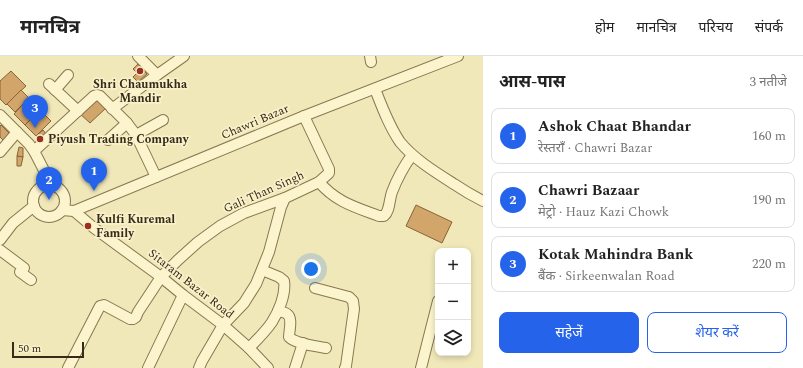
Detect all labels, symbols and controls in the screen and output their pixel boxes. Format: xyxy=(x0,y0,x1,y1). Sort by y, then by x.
text: मानचित्र xyxy=(20,13,80,42)
text: होम xyxy=(595,17,614,38)
text: मानचित्र xyxy=(636,17,677,38)
text: परिचय xyxy=(699,17,733,38)
text: संपर्क xyxy=(755,17,783,38)
marker: Shri Chaumukha Mandir xyxy=(135,66,145,76)
text: आस-पास xyxy=(499,69,565,95)
text: 3 नतीजे xyxy=(750,72,787,92)
place label: Shri Chaumukha Mandir xyxy=(93,75,188,108)
pin: 3 xyxy=(22,95,48,128)
street label: Chawri Bazar xyxy=(218,99,292,145)
text: Ashok Chaat Bhandar xyxy=(538,115,691,138)
text: 1 xyxy=(509,126,517,146)
text: 160 m xyxy=(752,126,786,146)
place label: Piyush Trading Company xyxy=(48,130,190,149)
marker: Piyush Trading Company xyxy=(35,134,45,144)
text: रेस्तराँ · Chawri Bazar xyxy=(538,138,652,158)
pin: 1 xyxy=(81,158,107,191)
street label: Gali Than Singh xyxy=(221,166,307,218)
pin: 2 xyxy=(36,167,62,200)
text: Chawri Bazaar xyxy=(538,179,639,202)
text: 2 xyxy=(509,190,517,210)
text: 190 m xyxy=(752,190,786,210)
text: मेट्रो · Hauz Kazi Chowk xyxy=(538,202,669,222)
place label: Kulfi Kuremal Family xyxy=(96,210,175,243)
marker: Kulfi Kuremal Family xyxy=(83,221,93,231)
text: Kotak Mahindra Bank xyxy=(538,243,693,266)
street label: Sitaram Bazar Road xyxy=(144,244,238,324)
map controls xyxy=(435,248,471,356)
button: + xyxy=(435,248,471,284)
text: 3 xyxy=(509,254,517,274)
text: 220 m xyxy=(752,254,786,274)
your location xyxy=(301,259,321,279)
text: बैंक · Sirkeenwalan Road xyxy=(538,266,675,286)
button: − xyxy=(435,284,471,320)
button: सहेजें xyxy=(499,312,639,353)
button: शेयर करें xyxy=(647,312,787,353)
button: layers xyxy=(435,320,471,356)
scale bar xyxy=(12,340,84,359)
text: 50 m xyxy=(18,340,41,357)

